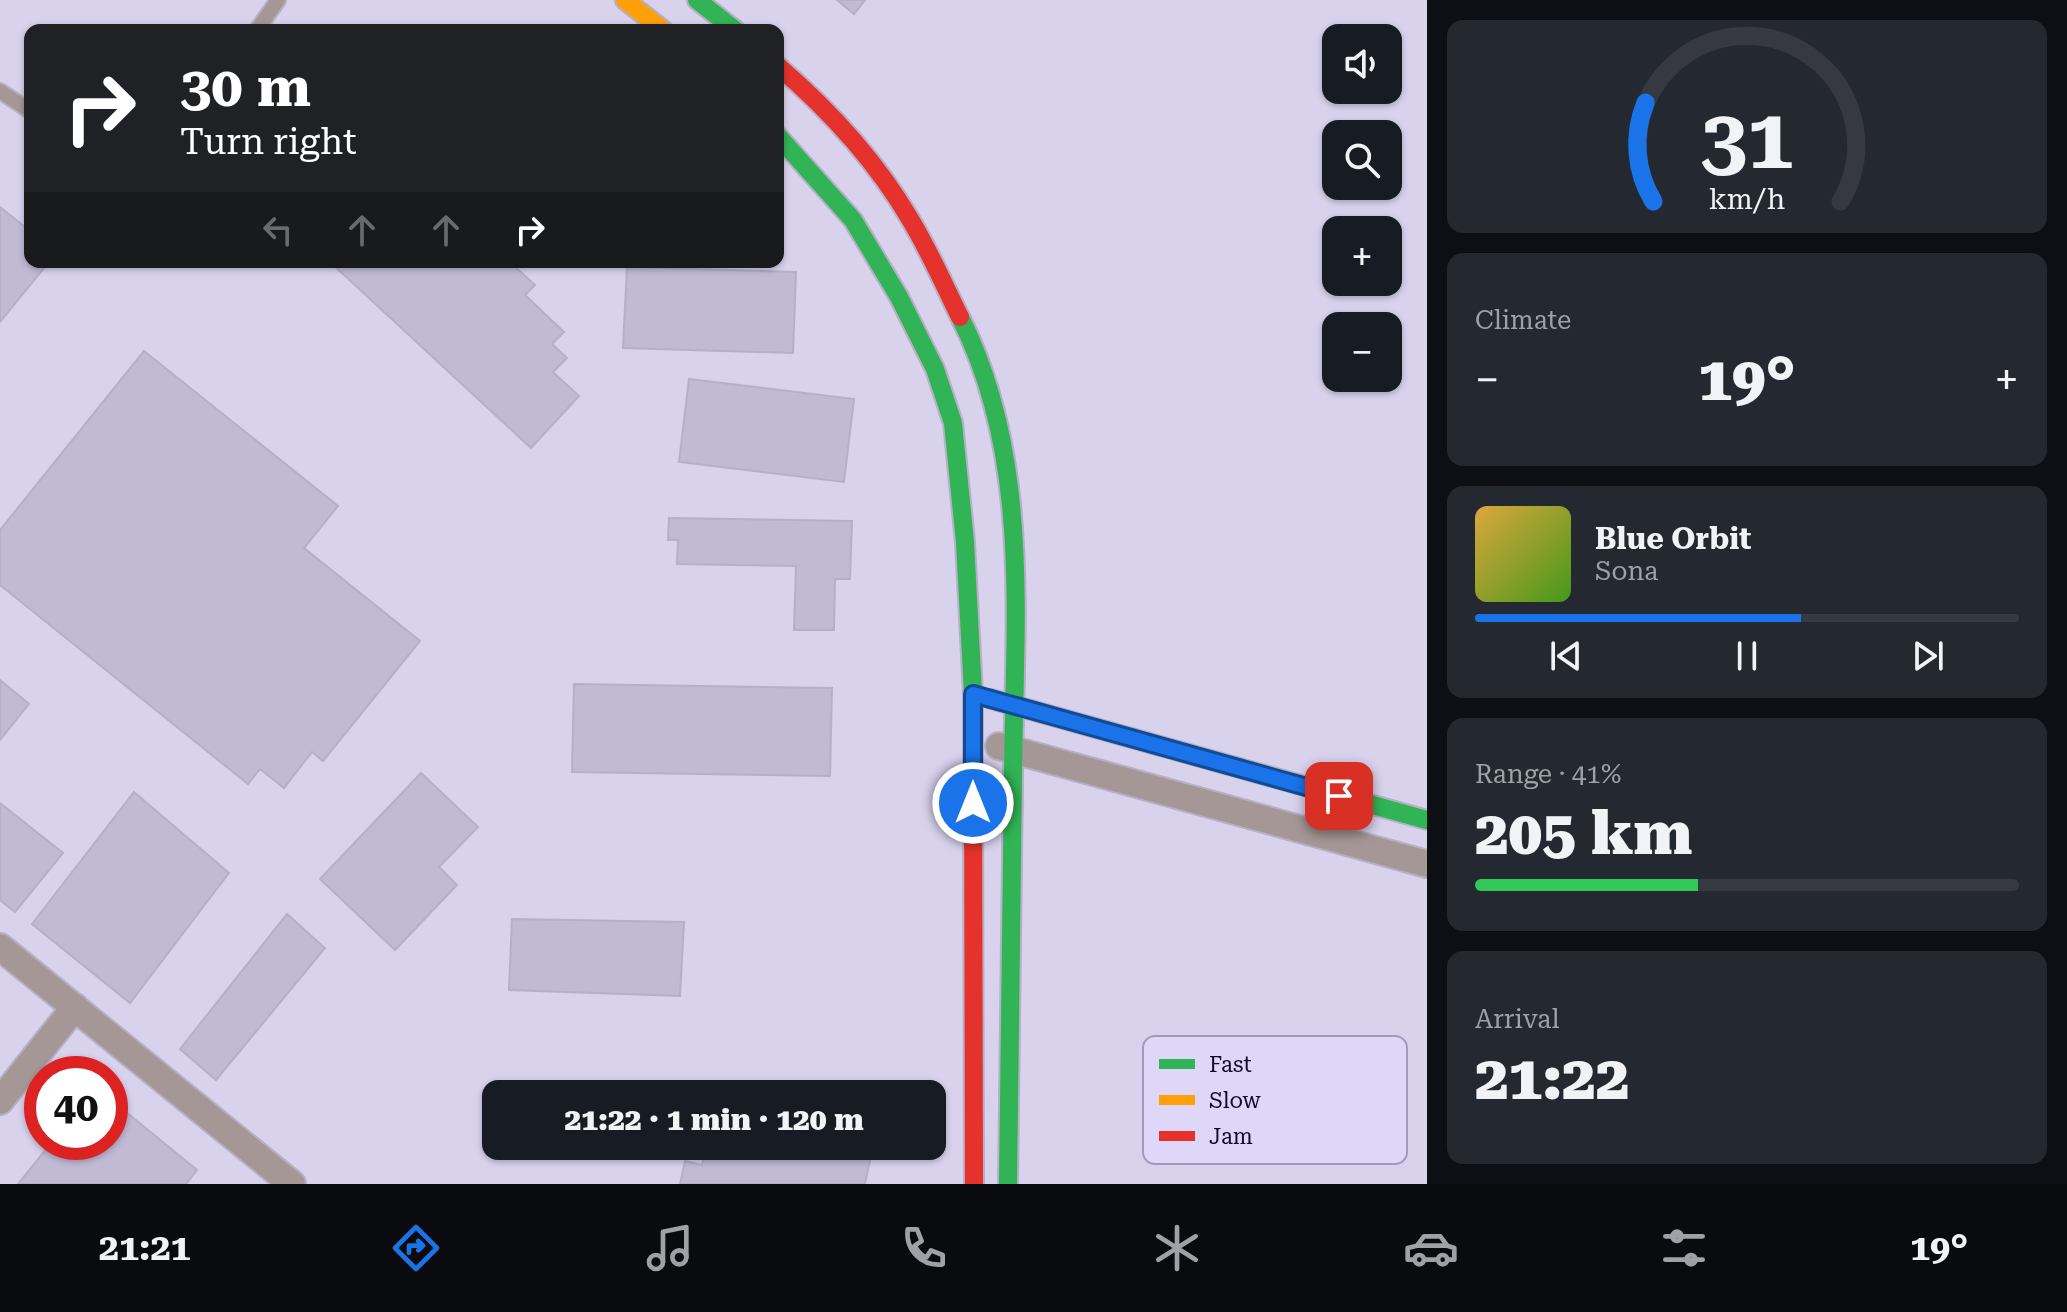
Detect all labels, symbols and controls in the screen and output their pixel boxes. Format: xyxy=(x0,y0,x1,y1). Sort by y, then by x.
map controls xyxy=(1322,24,1402,392)
button: sound xyxy=(1322,24,1402,104)
text: 30 m xyxy=(180,54,311,120)
icon: right xyxy=(48,56,152,160)
text: 31 xyxy=(1700,91,1794,188)
button: search xyxy=(1322,120,1402,200)
text: Turn right xyxy=(180,121,357,163)
text: km/h xyxy=(1709,183,1785,217)
icon: left xyxy=(256,208,300,252)
icon: ahead xyxy=(340,208,384,252)
icon: ahead xyxy=(424,208,468,252)
icon: right xyxy=(508,208,552,252)
button: + xyxy=(1322,216,1402,296)
text: Climate xyxy=(1475,305,1571,335)
button: − xyxy=(1322,312,1402,392)
text: 19° xyxy=(1698,344,1796,415)
text: − xyxy=(1475,354,1500,406)
text: + xyxy=(1994,354,2019,406)
text: Blue Orbit xyxy=(1595,521,1751,556)
text: Sona xyxy=(1595,556,1658,586)
icon: previous xyxy=(1544,634,1588,678)
icon: pause xyxy=(1725,634,1769,678)
icon: next xyxy=(1906,634,1950,678)
text: Range · 41% xyxy=(1475,759,1621,789)
position arrow xyxy=(931,761,1015,845)
pin xyxy=(1305,762,1373,830)
icon: arrive xyxy=(1317,774,1361,818)
text: 205 km xyxy=(1475,798,1692,869)
text: Arrival xyxy=(1475,1004,1560,1034)
legend xyxy=(1143,1036,1407,1164)
text: 21:22 xyxy=(1475,1043,1629,1114)
text: Fast xyxy=(1209,1052,1252,1077)
speed limit sign: 40 xyxy=(24,1056,128,1160)
text: Slow xyxy=(1209,1088,1262,1113)
text: 21:22 · 1 min · 120 m xyxy=(564,1102,864,1137)
text: Jam xyxy=(1209,1124,1253,1149)
icon: directions xyxy=(388,1220,444,1276)
icon: music xyxy=(642,1220,698,1276)
icon: phone xyxy=(896,1220,952,1276)
icon: climate xyxy=(1149,1220,1205,1276)
icon: car xyxy=(1403,1220,1459,1276)
icon: filters xyxy=(1656,1220,1712,1276)
text: 21:21 xyxy=(99,1227,191,1269)
text: 19° xyxy=(1910,1227,1968,1269)

